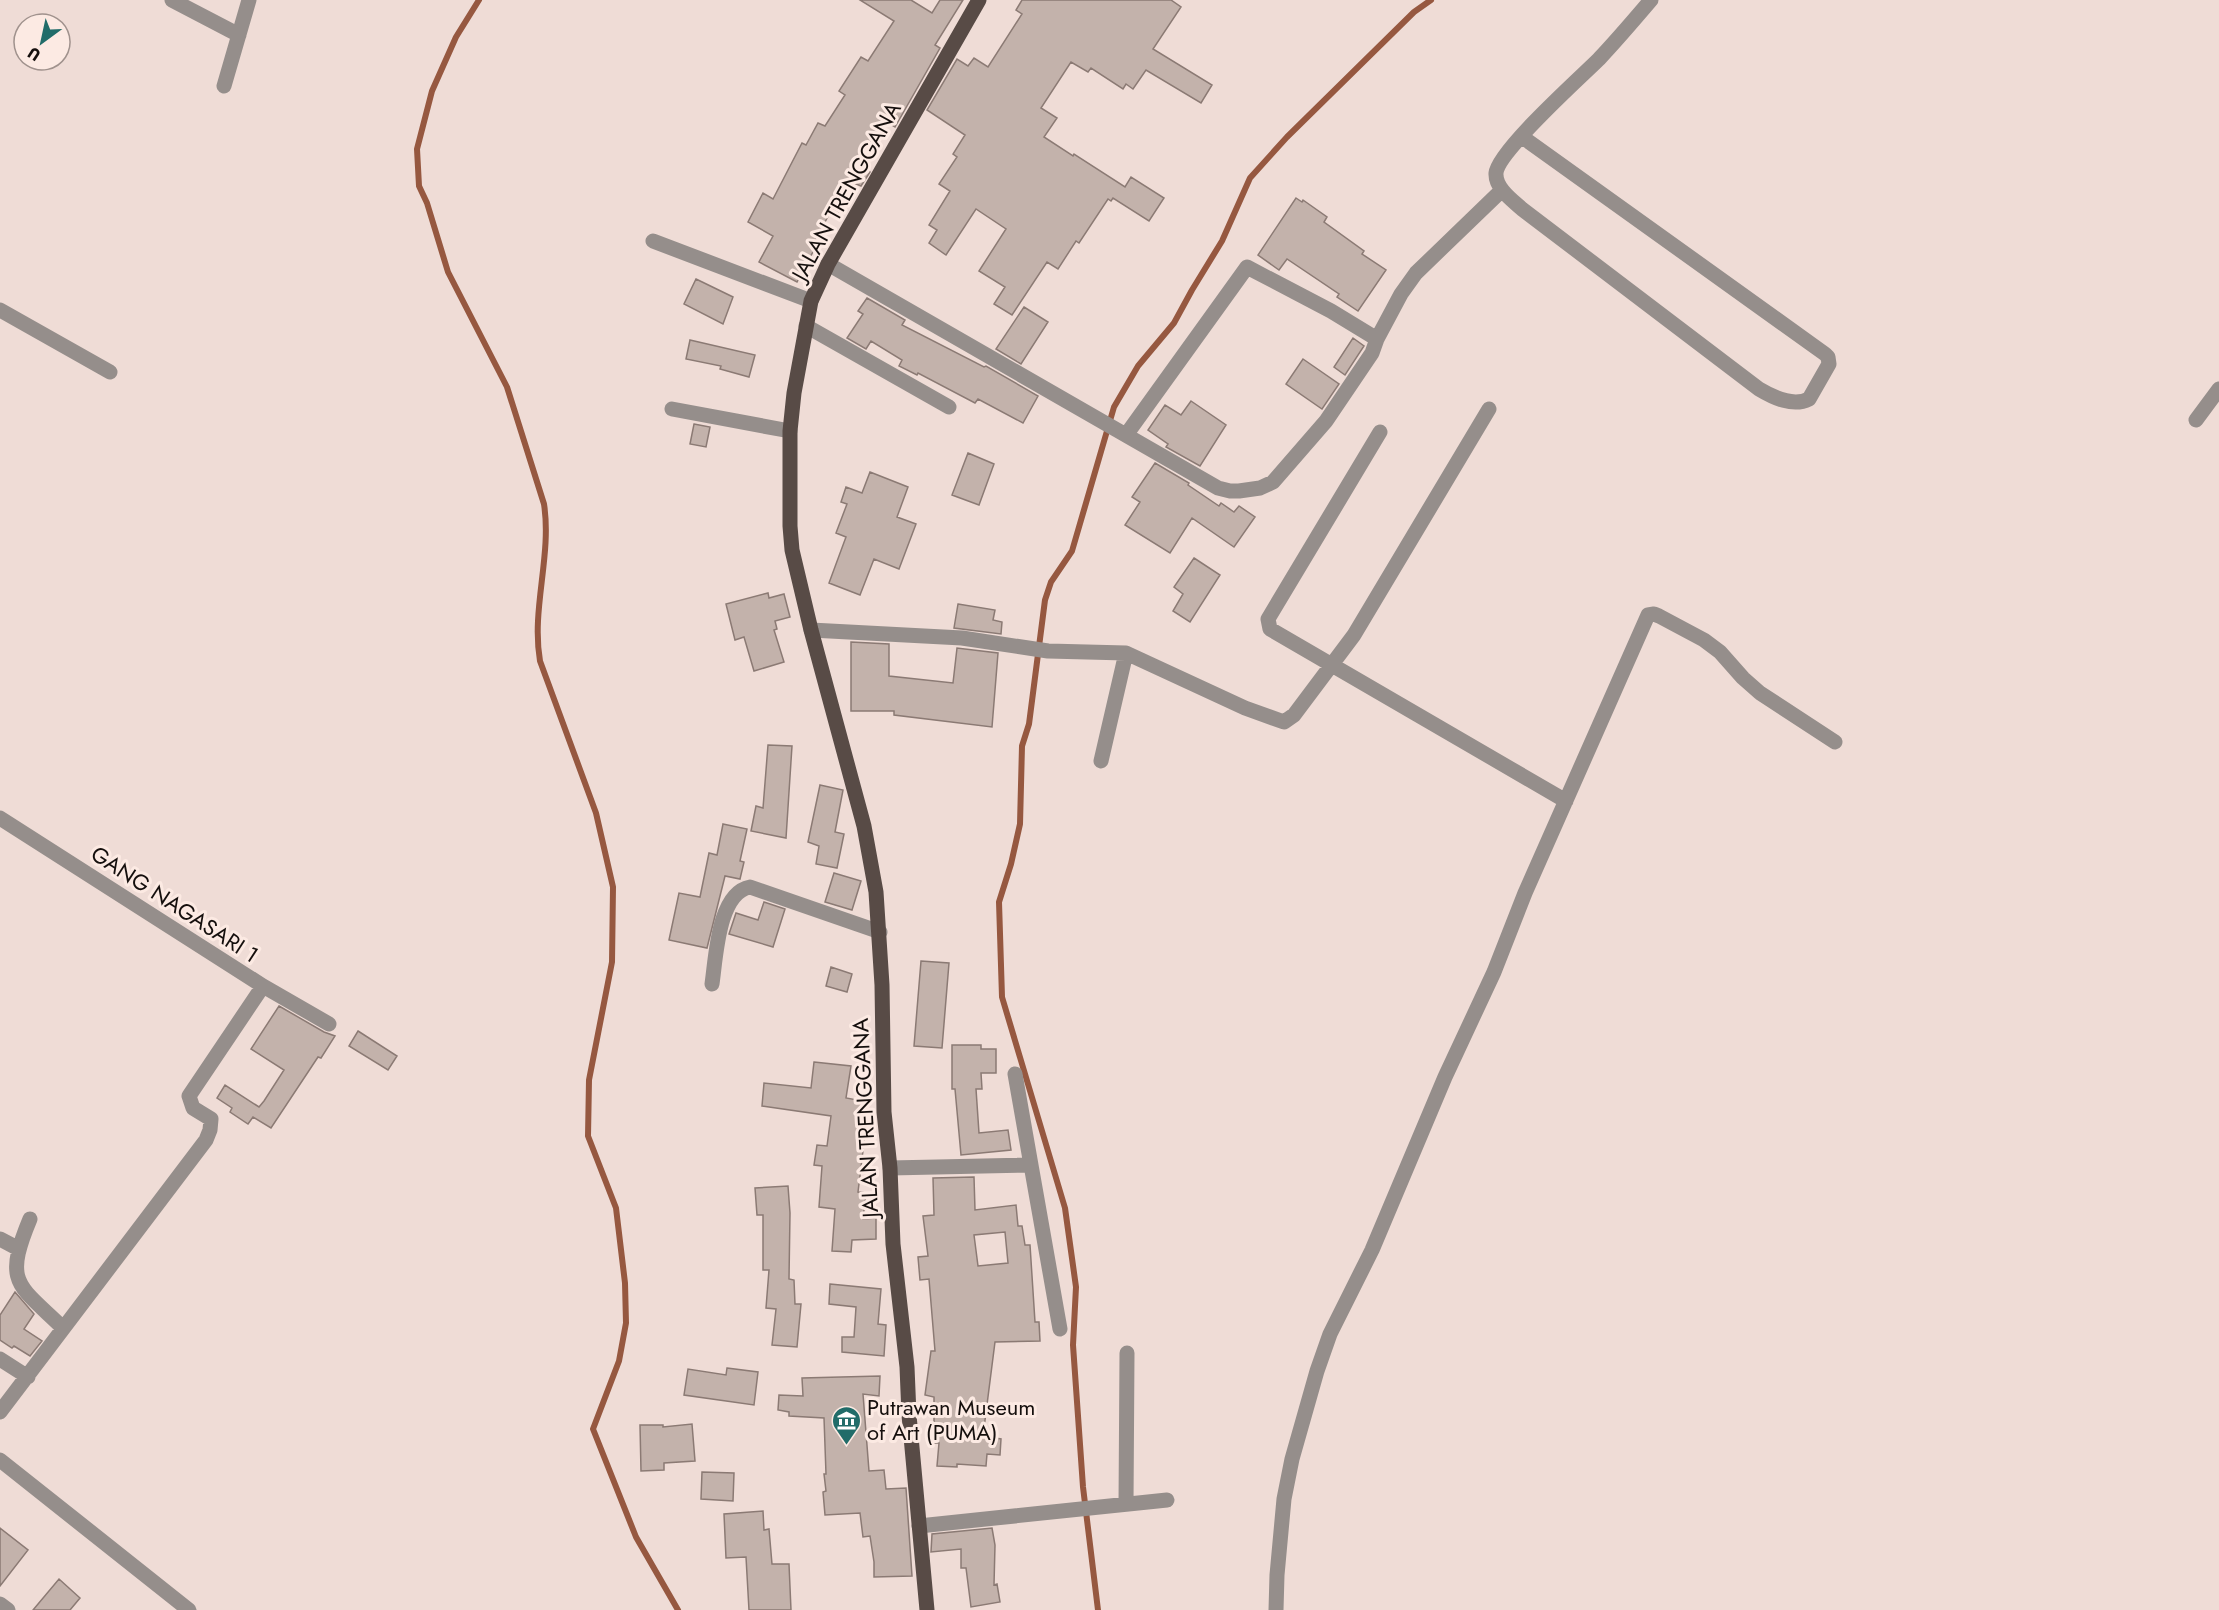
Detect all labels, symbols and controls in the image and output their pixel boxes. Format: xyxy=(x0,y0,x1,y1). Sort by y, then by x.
north arrow xyxy=(12,12,72,72)
text: U xyxy=(23,41,45,67)
street label: JALAN TRENGGANA xyxy=(782,95,909,289)
street label: GANG NAGASARI 1 xyxy=(85,838,265,970)
street label: JALAN TRENGGANA xyxy=(844,1017,886,1222)
place label: Putrawan Museum of Art (PUMA) xyxy=(867,1391,1035,1448)
museum icon: Putrawan Museum of Art (PUMA) xyxy=(830,1404,862,1446)

